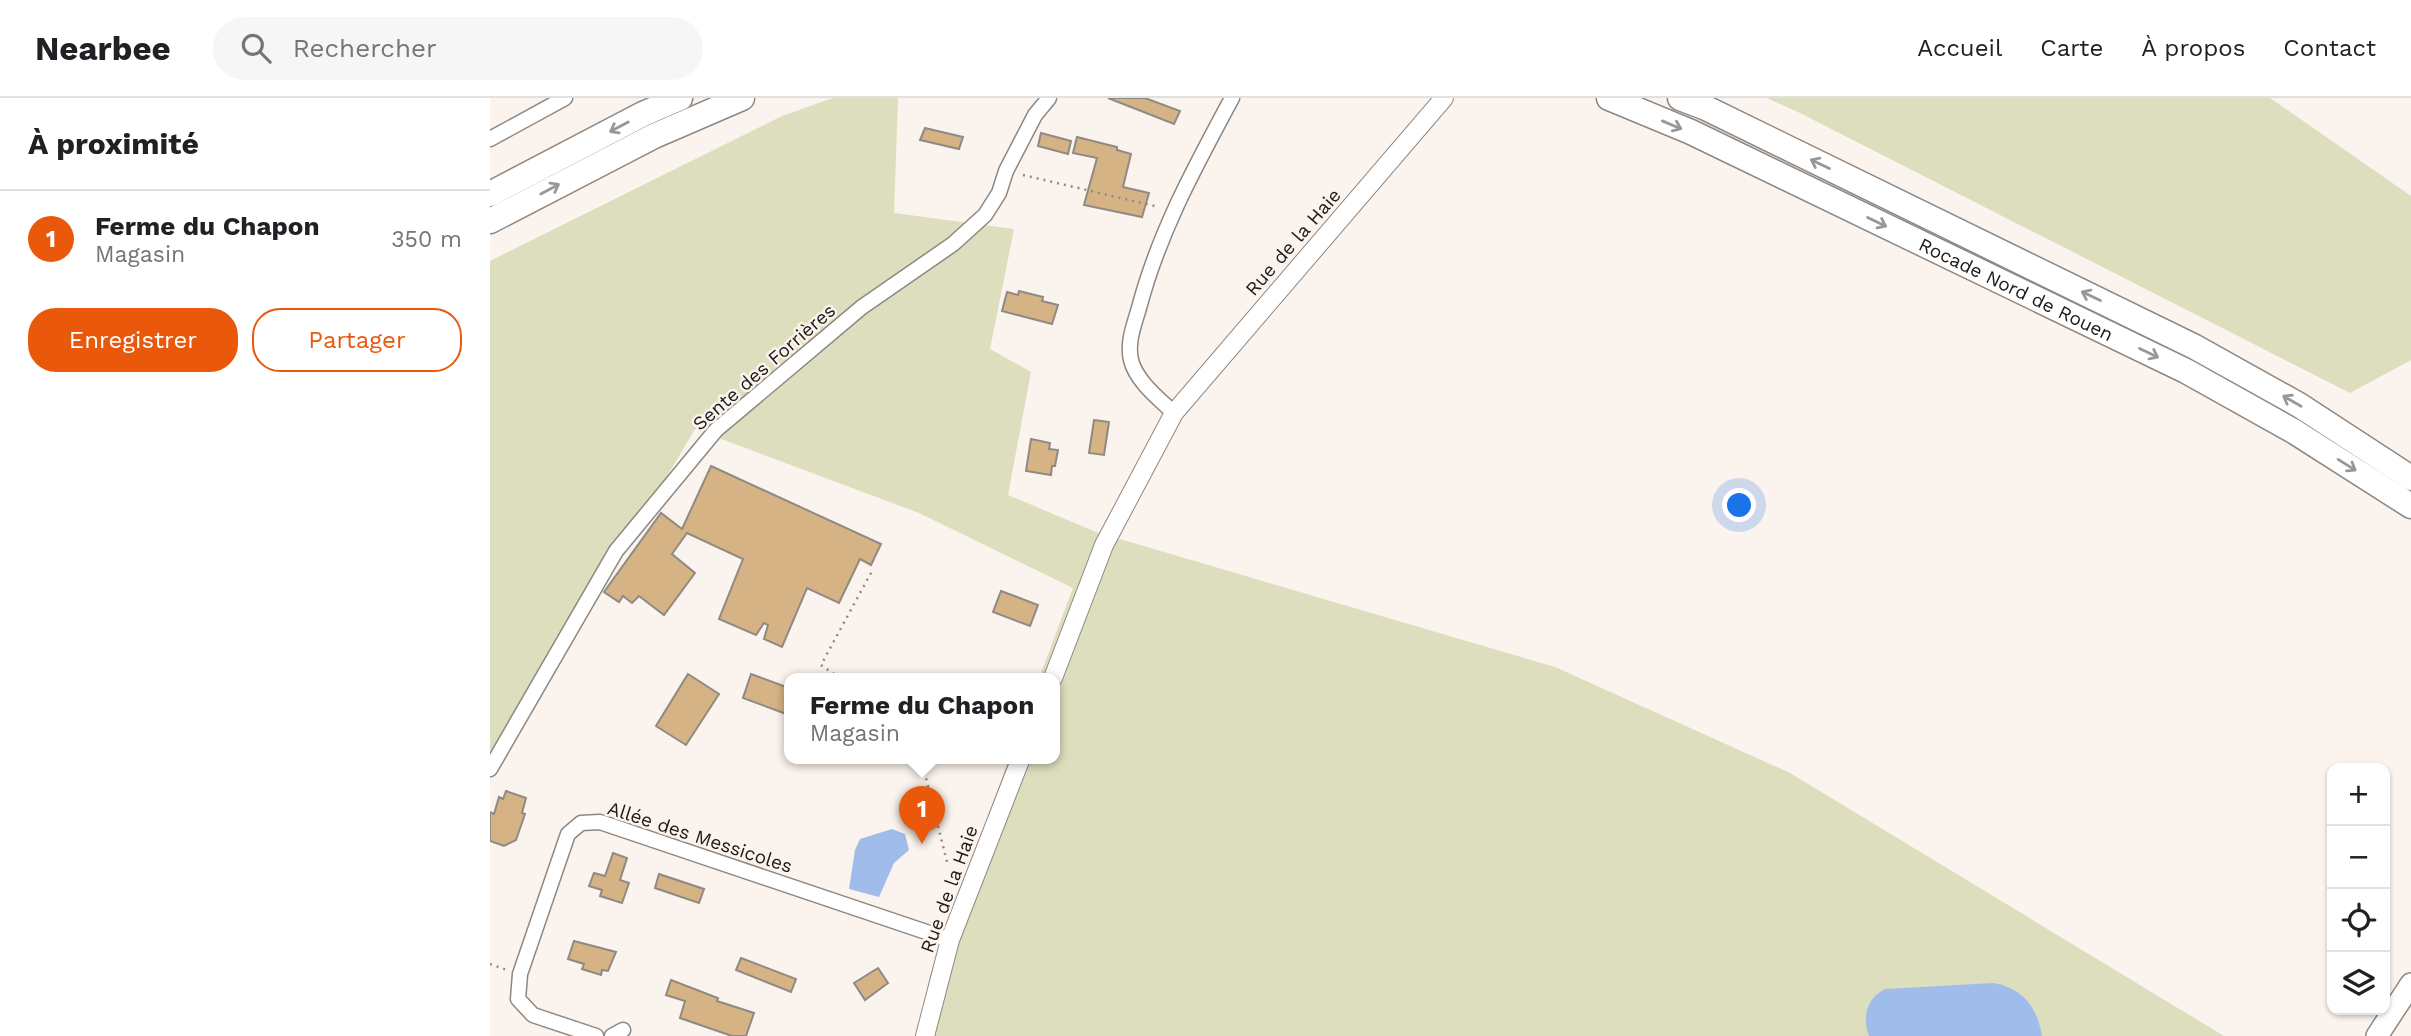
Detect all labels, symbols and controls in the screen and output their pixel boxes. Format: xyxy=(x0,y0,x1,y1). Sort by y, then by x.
search box xyxy=(213,17,703,80)
text: Nearbee xyxy=(35,29,171,68)
icon: search xyxy=(237,29,275,67)
text: Rechercher xyxy=(293,33,437,63)
text: Accueil xyxy=(1917,34,2002,62)
text: Carte xyxy=(2040,34,2103,62)
text: À propos xyxy=(2141,34,2245,62)
text: Contact xyxy=(2283,34,2376,62)
one-way arrow xyxy=(1661,119,1682,132)
one-way arrow xyxy=(609,121,629,135)
text: À proximité xyxy=(28,126,199,161)
one-way arrow xyxy=(1810,156,1831,170)
one-way arrow xyxy=(540,182,560,196)
street label: Rue de la Haie xyxy=(1240,184,1346,300)
text: Ferme du Chapon xyxy=(95,211,320,241)
one-way arrow xyxy=(1866,216,1887,230)
text: 1 xyxy=(46,226,56,253)
text: 350 m xyxy=(391,226,462,253)
street label: Rocade Nord de Rouen xyxy=(1915,232,2117,346)
text: Magasin xyxy=(95,241,185,268)
one-way arrow xyxy=(2081,288,2102,302)
street label: Sente des Forrières xyxy=(688,299,840,435)
button: Enregistrer xyxy=(28,308,238,372)
button: Partager xyxy=(252,308,462,372)
one-way arrow xyxy=(2138,347,2159,361)
one-way arrow xyxy=(2282,394,2302,408)
one-way arrow xyxy=(2336,458,2356,472)
your location xyxy=(1722,488,1756,522)
popup xyxy=(784,673,1060,764)
text: Ferme du Chapon xyxy=(810,690,1034,720)
text: Magasin xyxy=(810,720,900,747)
map controls xyxy=(2327,763,2390,1015)
button: + xyxy=(2327,763,2390,826)
pin: 1 xyxy=(899,786,945,844)
street label: Allée des Messicoles xyxy=(605,796,795,878)
street label: Rue de la Haie xyxy=(915,822,983,956)
button: − xyxy=(2327,826,2390,889)
button: locate xyxy=(2327,889,2390,952)
button: layers xyxy=(2327,952,2390,1015)

